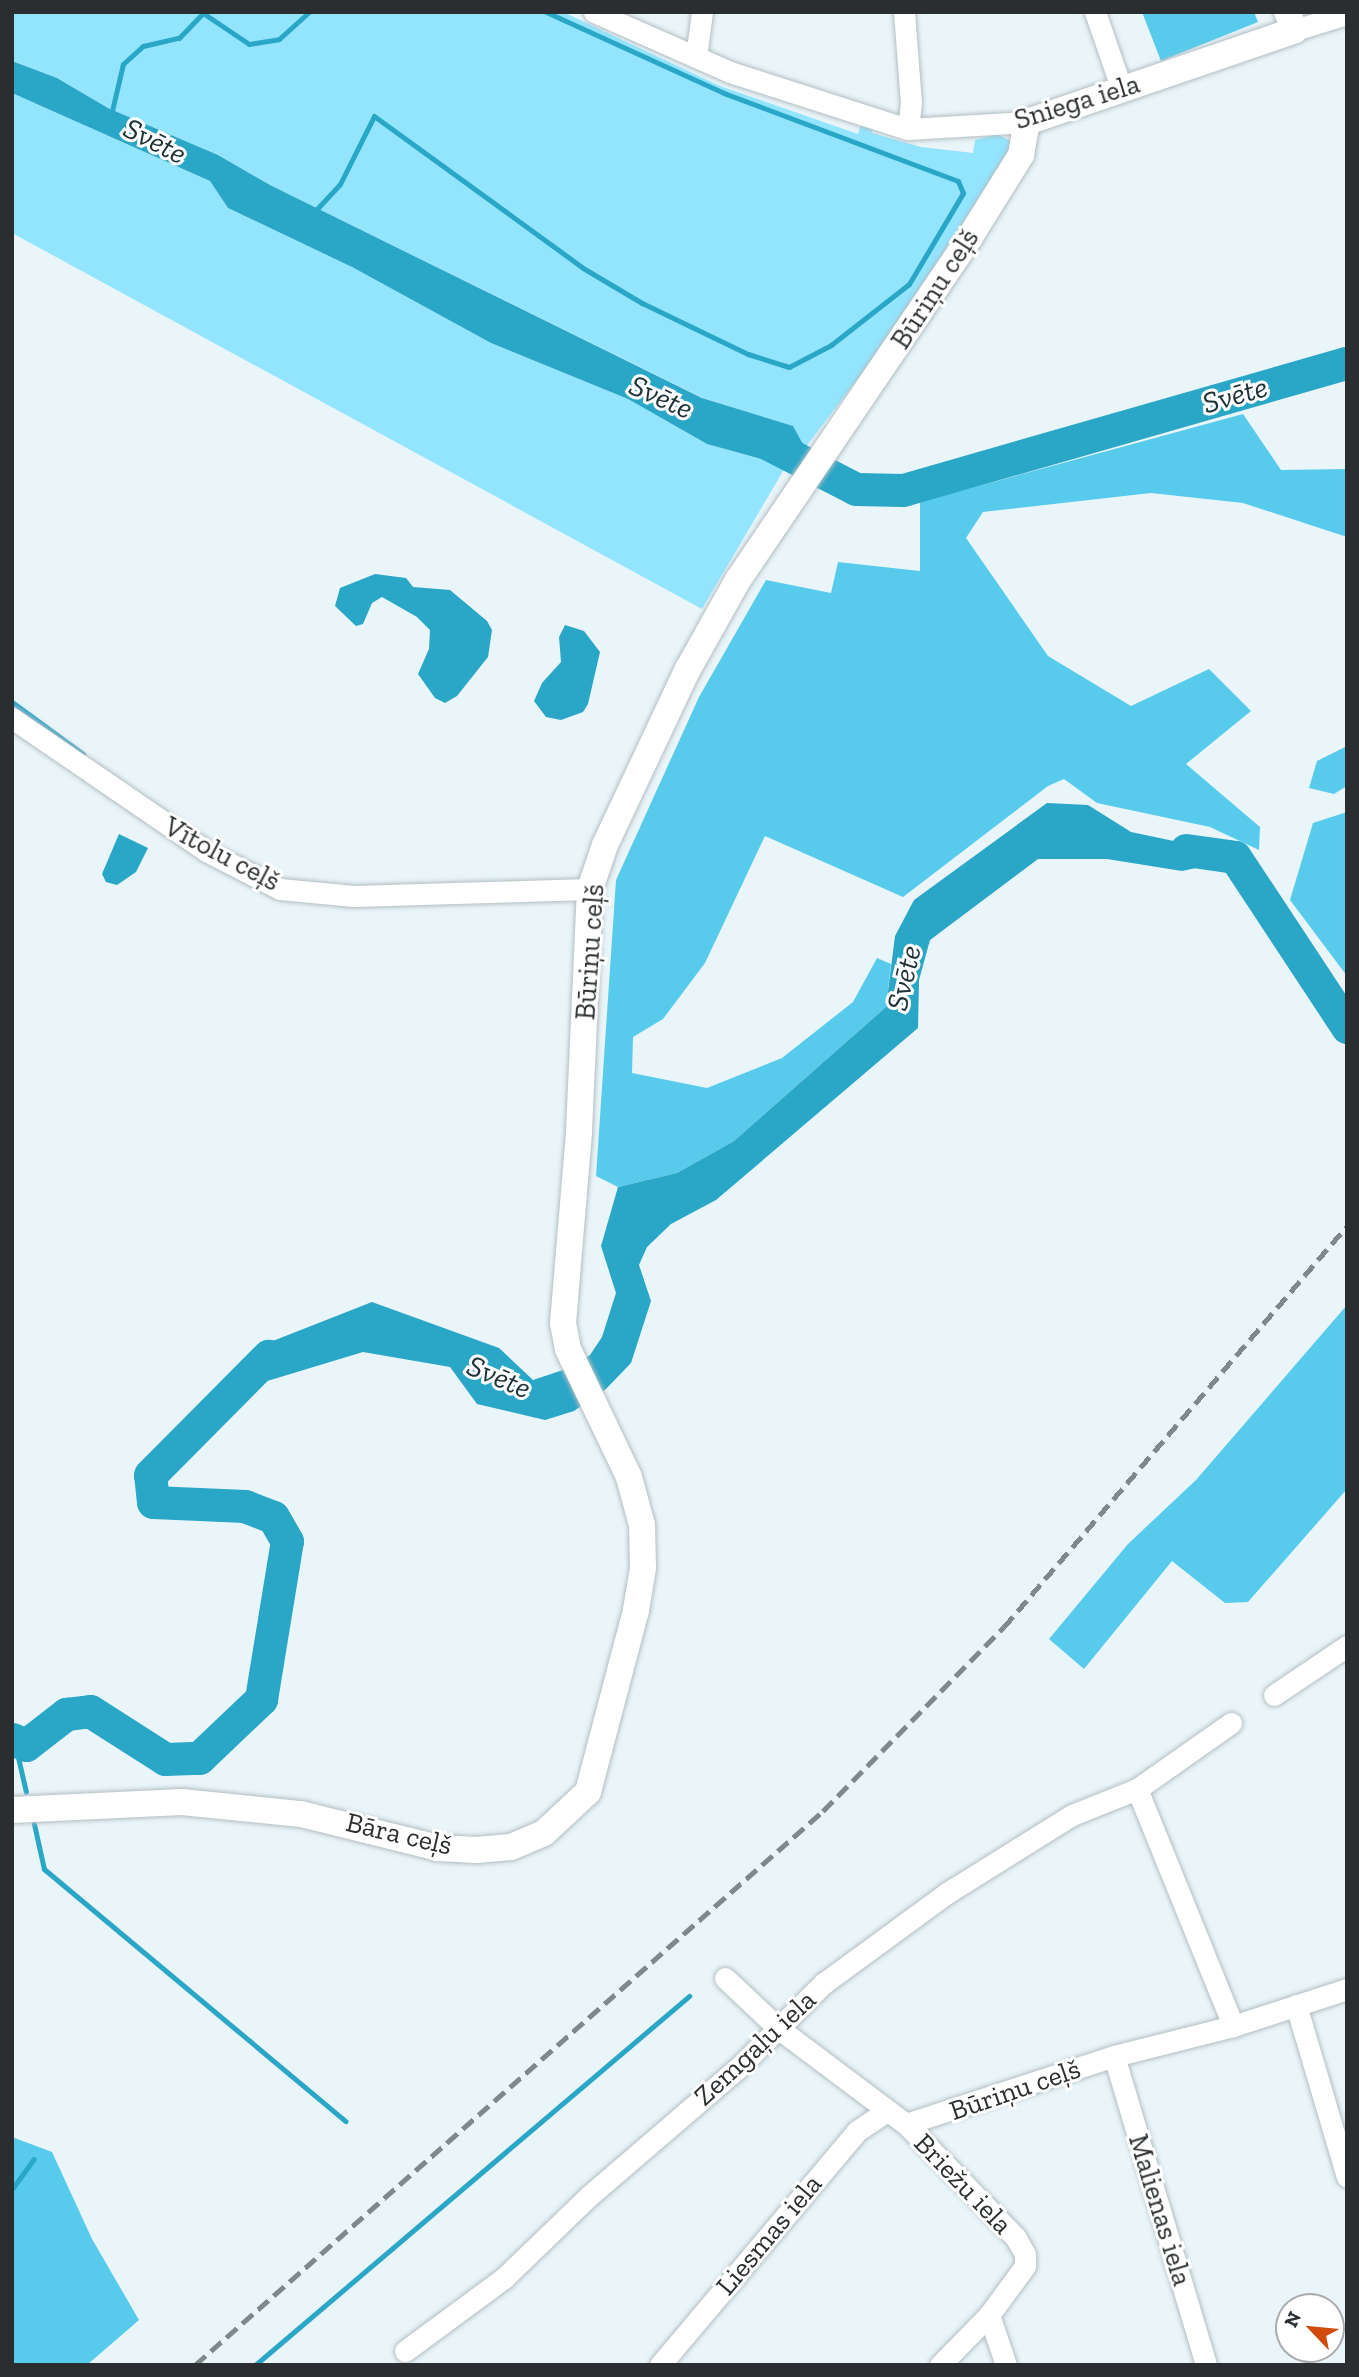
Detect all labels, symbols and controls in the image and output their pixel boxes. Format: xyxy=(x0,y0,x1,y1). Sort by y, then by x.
street label: Sniega iela xyxy=(1010,67,1144,137)
water label: Svēte xyxy=(117,110,193,172)
street label: Būriņu ceļš xyxy=(884,223,986,355)
water label: Svēte xyxy=(624,367,698,427)
water label: Svēte xyxy=(1198,369,1272,421)
street label: Vītolu ceļš xyxy=(158,809,286,899)
street label: Būriņu ceļš xyxy=(568,883,612,1021)
water label: Svēte xyxy=(879,942,929,1014)
water label: Svēte xyxy=(462,1348,536,1406)
street label: Bāra ceļš xyxy=(343,1805,455,1863)
street label: Zemgaļu iela xyxy=(687,1983,823,2113)
street label: Būriņu ceļš xyxy=(945,2052,1085,2128)
street label: Briežu iela xyxy=(907,2127,1019,2241)
street label: Malienas iela xyxy=(1121,2130,1199,2290)
street label: Liesmas iela xyxy=(709,2168,829,2302)
north arrow xyxy=(1275,2293,1345,2363)
text: N xyxy=(1279,2308,1306,2331)

